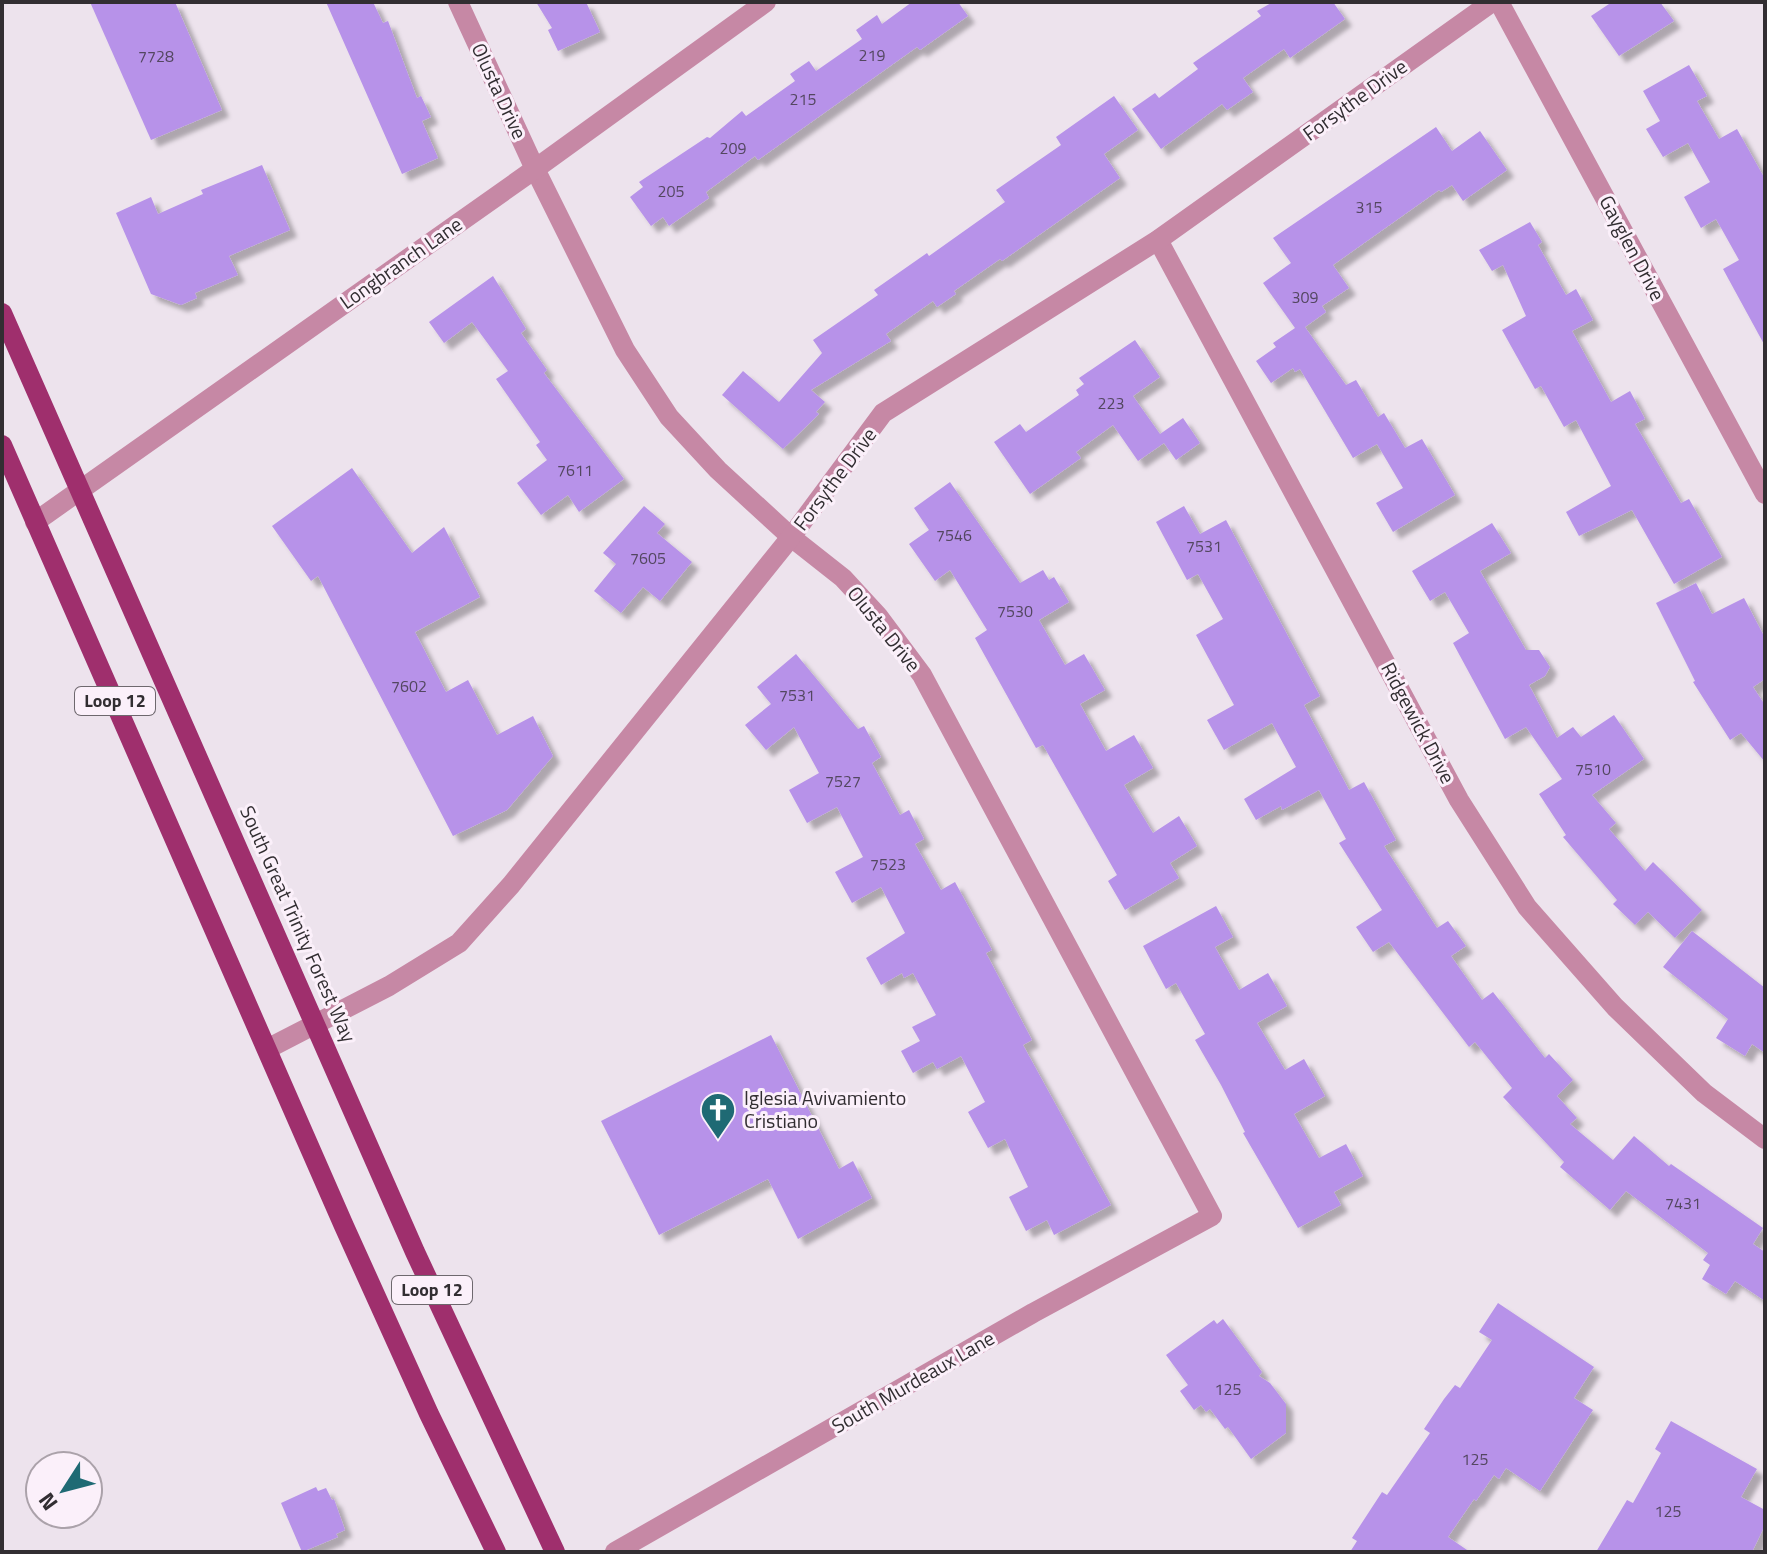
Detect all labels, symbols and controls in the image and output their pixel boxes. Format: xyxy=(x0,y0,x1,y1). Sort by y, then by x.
street label: Olusta Drive xyxy=(464,38,535,144)
house number: 219 xyxy=(859,43,885,67)
house number: 7728 xyxy=(138,44,174,68)
street label: Forsythe Drive xyxy=(1296,51,1413,148)
house number: 215 xyxy=(790,87,816,111)
house number: 209 xyxy=(720,136,746,160)
house number: 205 xyxy=(658,179,684,203)
street label: Gayglen Drive xyxy=(1592,189,1673,306)
house number: 315 xyxy=(1356,195,1382,219)
street label: Longbranch Lane xyxy=(333,209,468,316)
house number: 309 xyxy=(1292,285,1318,309)
house number: 223 xyxy=(1098,391,1124,415)
street label: Forsythe Drive xyxy=(785,420,884,537)
house number: 7611 xyxy=(557,458,593,482)
house number: 7546 xyxy=(936,523,972,547)
house number: 7531 xyxy=(1186,534,1222,558)
house number: 7605 xyxy=(630,546,666,570)
street label: Olusta Drive xyxy=(840,579,929,678)
house number: 7530 xyxy=(997,599,1033,623)
street label: Ridgewick Drive xyxy=(1373,656,1463,789)
house number: 7602 xyxy=(391,674,427,698)
house number: 7531 xyxy=(779,683,815,707)
road number: Loop 12 xyxy=(75,687,155,715)
house number: 7510 xyxy=(1575,757,1611,781)
house number: 7527 xyxy=(825,769,861,793)
street label: South Great Trinity Forest Way xyxy=(232,800,365,1047)
house number: 7523 xyxy=(870,852,906,876)
place label: Iglesia Avivamiento Cristiano xyxy=(744,1082,906,1136)
church icon: Iglesia Avivamiento Cristiano xyxy=(699,1091,737,1141)
house number: 7431 xyxy=(1665,1191,1701,1215)
road number: Loop 12 xyxy=(392,1276,472,1304)
street label: South Murdeaux Lane xyxy=(826,1322,1000,1441)
house number: 125 xyxy=(1215,1377,1241,1401)
house number: 125 xyxy=(1462,1447,1488,1471)
north arrow xyxy=(24,1450,104,1530)
text: N xyxy=(30,1486,66,1518)
house number: 125 xyxy=(1655,1499,1681,1523)

